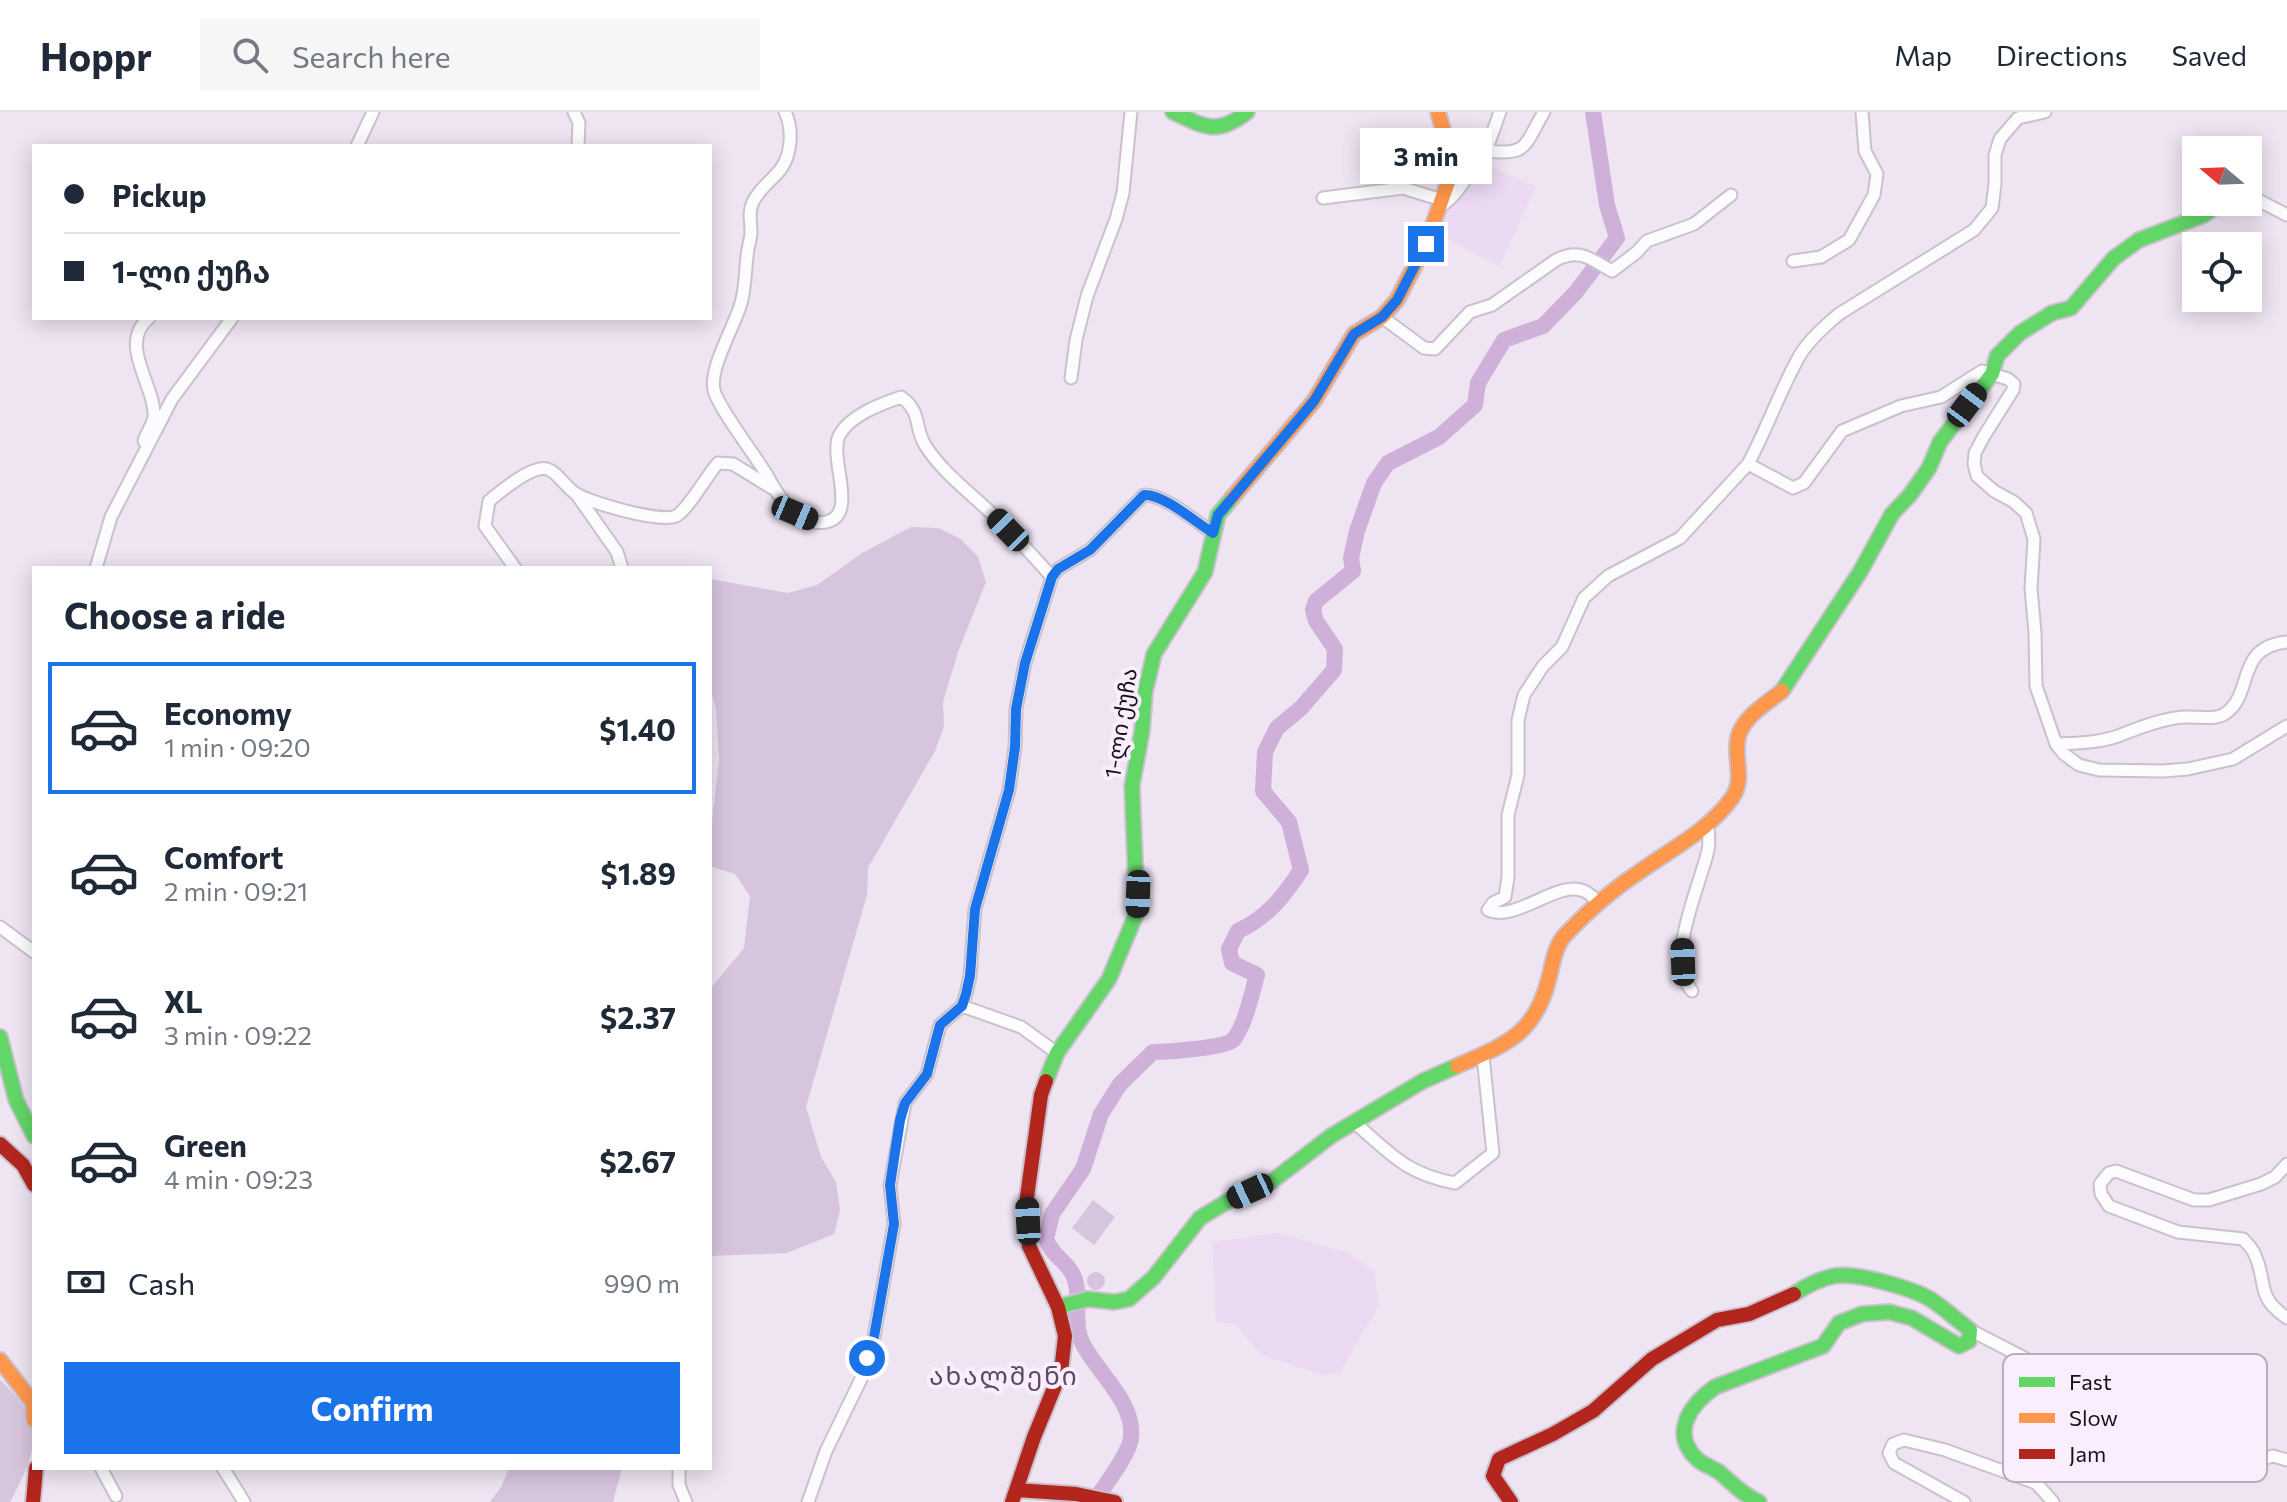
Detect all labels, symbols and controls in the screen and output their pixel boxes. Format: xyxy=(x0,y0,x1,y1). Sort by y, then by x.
search box xyxy=(200,19,760,91)
text: Hoppr xyxy=(40,32,152,79)
icon: search xyxy=(228,33,272,77)
text: Search here xyxy=(292,37,451,74)
text: Map xyxy=(1894,38,1952,72)
text: Directions xyxy=(1996,38,2127,72)
text: Saved xyxy=(2171,38,2247,72)
callout: 3 min xyxy=(1360,128,1492,184)
north arrow xyxy=(2182,136,2262,216)
map controls xyxy=(2182,136,2262,312)
text: 3 min xyxy=(1393,140,1459,171)
text: Pickup xyxy=(112,176,206,213)
route end xyxy=(1408,226,1444,262)
button: locate xyxy=(2182,232,2262,312)
text: 1-ლი ქუჩა xyxy=(112,252,270,289)
car xyxy=(1943,379,1991,431)
car xyxy=(768,493,822,533)
car xyxy=(983,504,1033,556)
text: Choose a ride xyxy=(64,592,285,636)
street label: 1-ლი ქუჩა xyxy=(1098,666,1143,780)
icon: car xyxy=(68,692,140,764)
text: Economy xyxy=(164,694,292,731)
text: $1.40 xyxy=(599,710,676,747)
text: 1 min · 09:20 xyxy=(164,731,311,762)
icon: car xyxy=(68,836,140,908)
text: Comfort xyxy=(164,838,283,875)
text: $1.89 xyxy=(601,854,676,891)
car xyxy=(1125,870,1151,918)
text: 2 min · 09:21 xyxy=(164,875,308,906)
car xyxy=(1670,938,1696,986)
icon: car xyxy=(68,980,140,1052)
text: XL xyxy=(164,982,203,1019)
text: $2.37 xyxy=(600,998,676,1035)
text: 3 min · 09:22 xyxy=(164,1019,312,1050)
icon: car xyxy=(68,1124,140,1196)
text: Green xyxy=(164,1126,247,1163)
text: $2.67 xyxy=(599,1142,676,1179)
text: 4 min · 09:23 xyxy=(164,1163,313,1194)
car xyxy=(1223,1170,1277,1212)
car xyxy=(1015,1196,1041,1246)
icon: cash xyxy=(64,1260,108,1304)
text: Cash xyxy=(128,1264,195,1301)
text: 990 m xyxy=(604,1267,680,1298)
route start xyxy=(849,1340,885,1376)
legend xyxy=(2003,1354,2267,1482)
district label: ახალშენი xyxy=(929,1359,1079,1392)
button: Confirm xyxy=(64,1362,680,1454)
text: Fast xyxy=(2069,1368,2112,1395)
text: Slow xyxy=(2069,1404,2118,1431)
text: Jam xyxy=(2069,1440,2106,1467)

